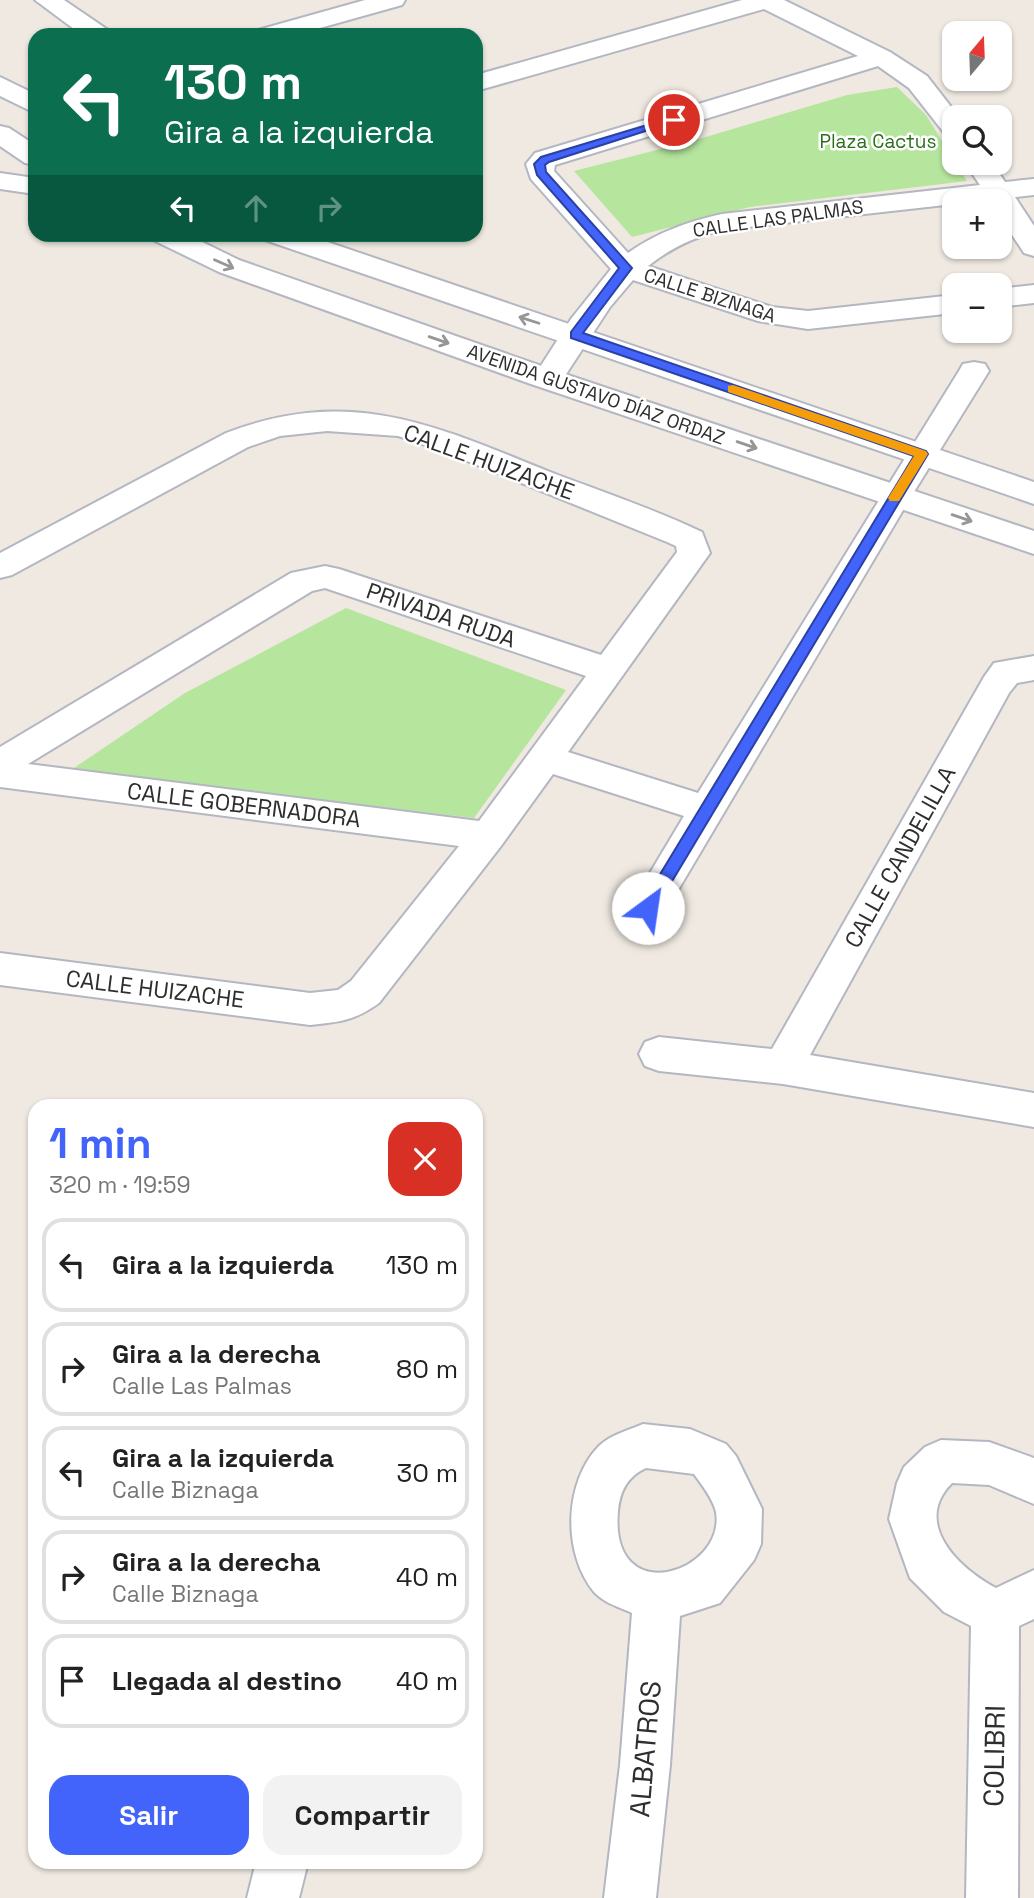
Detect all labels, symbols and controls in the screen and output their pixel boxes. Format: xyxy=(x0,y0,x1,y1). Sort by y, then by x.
north arrow xyxy=(942,21,1012,91)
map controls xyxy=(942,21,1012,343)
text: 130 m xyxy=(164,51,302,113)
icon: left xyxy=(49,56,140,147)
pin xyxy=(644,90,704,150)
icon: arrive xyxy=(655,101,693,139)
button: search xyxy=(942,105,1012,175)
text: Gira a la izquierda xyxy=(164,112,434,152)
park label: Plaza Cactus xyxy=(820,129,936,154)
icon: left xyxy=(164,189,202,227)
icon: ahead xyxy=(237,189,275,227)
icon: right xyxy=(310,189,348,227)
button: + xyxy=(942,189,1012,259)
street label: CALLE LAS PALMAS xyxy=(691,194,865,243)
one-way arrow xyxy=(213,258,234,271)
street label: CALLE BIZNAGA xyxy=(641,262,779,329)
button: − xyxy=(942,273,1012,343)
one-way arrow xyxy=(519,312,541,325)
one-way arrow xyxy=(427,335,449,347)
street label: AVENIDA GUSTAVO DÍAZ ORDAZ xyxy=(464,339,728,450)
street label: CALLE HUIZACHE xyxy=(400,417,578,507)
one-way arrow xyxy=(735,440,757,452)
one-way arrow xyxy=(951,513,973,525)
street label: PRIVADA RUDA xyxy=(362,575,520,655)
street label: CALLE CANDELILLA xyxy=(838,761,962,953)
street label: CALLE GOBERNADORA xyxy=(125,776,363,834)
position arrow xyxy=(611,871,685,945)
street label: CALLE HUIZACHE xyxy=(64,963,246,1015)
text: 1 min xyxy=(49,1117,152,1170)
button: close xyxy=(388,1122,462,1196)
text: 320 m · 19:59 xyxy=(49,1170,191,1200)
icon: left xyxy=(53,1246,91,1284)
text: Gira a la izquierda xyxy=(112,1248,334,1282)
text: 130 m xyxy=(386,1248,458,1282)
text: Gira a la derecha xyxy=(112,1337,321,1371)
icon: right xyxy=(53,1350,91,1388)
text: 80 m xyxy=(396,1352,458,1386)
text: Calle Las Palmas xyxy=(112,1371,292,1401)
text: Gira a la izquierda xyxy=(112,1441,334,1475)
icon: left xyxy=(53,1454,91,1492)
text: 30 m xyxy=(397,1456,458,1490)
text: Calle Biznaga xyxy=(112,1475,259,1505)
text: Gira a la derecha xyxy=(112,1545,321,1579)
icon: right xyxy=(53,1558,91,1596)
text: 40 m xyxy=(396,1560,458,1594)
text: Calle Biznaga xyxy=(112,1579,259,1609)
icon: arrive xyxy=(53,1662,91,1700)
text: Llegada al destino xyxy=(112,1664,342,1698)
text: 40 m xyxy=(396,1664,458,1698)
street label: ALBATROS xyxy=(621,1679,669,1819)
street label: COLIBRI xyxy=(975,1705,1013,1807)
button: Salir xyxy=(49,1775,249,1855)
button: Compartir xyxy=(263,1775,462,1855)

